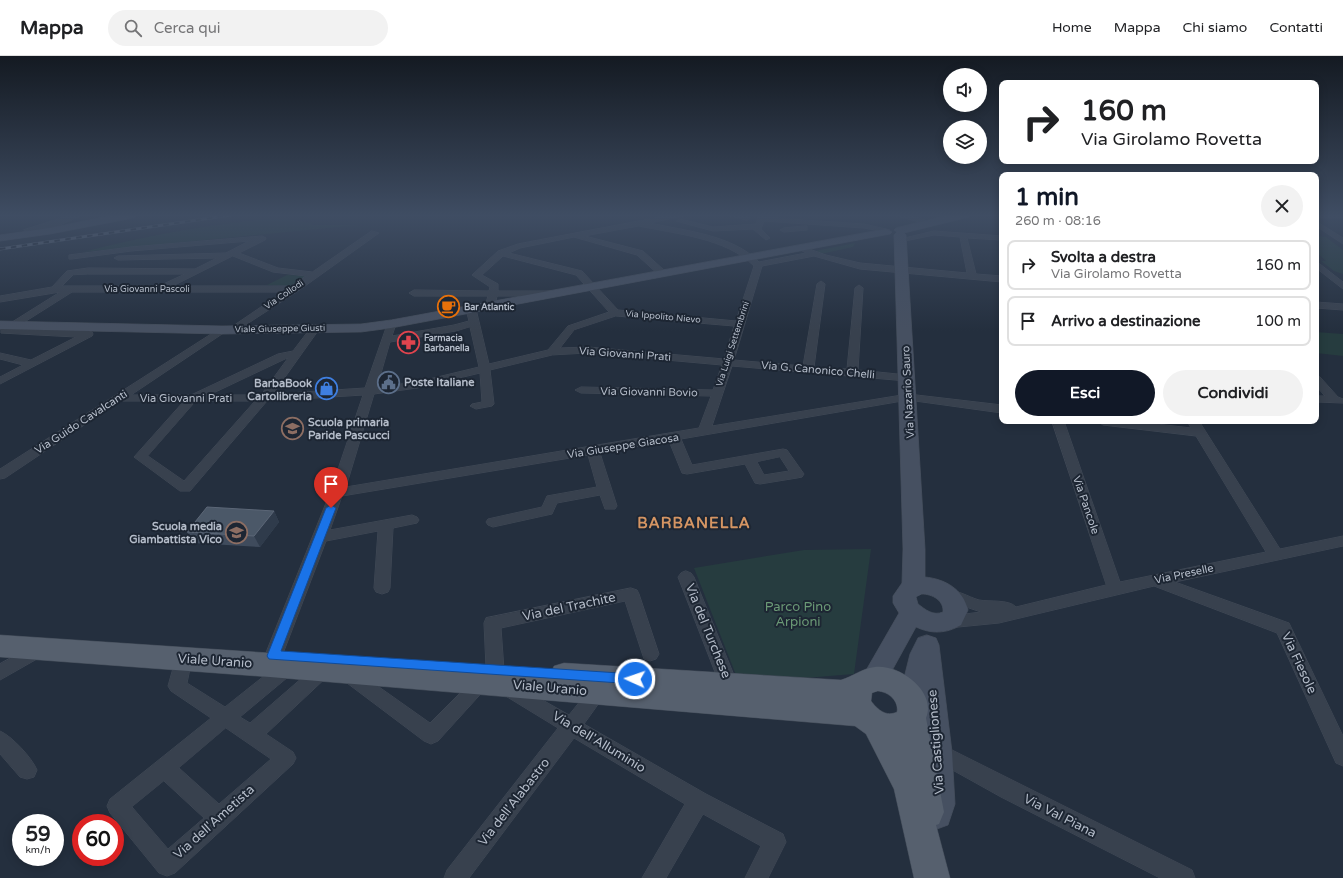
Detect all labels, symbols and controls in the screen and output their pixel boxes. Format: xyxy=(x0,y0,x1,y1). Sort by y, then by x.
search box xyxy=(108,10,388,46)
text: Mappa xyxy=(20,17,84,39)
icon: search xyxy=(122,17,144,39)
text: Cerca qui xyxy=(154,19,221,37)
text: Home xyxy=(1052,19,1092,36)
text: Mappa xyxy=(1114,19,1161,36)
text: Chi siamo xyxy=(1183,19,1247,36)
text: Contatti xyxy=(1269,19,1323,36)
map controls xyxy=(943,68,987,164)
button: sound xyxy=(943,68,987,112)
text: 160 m xyxy=(1081,94,1167,128)
icon: right xyxy=(1015,96,1067,148)
button: layers xyxy=(943,120,987,164)
text: Via Girolamo Rovetta xyxy=(1081,128,1262,150)
text: 1 min xyxy=(1015,183,1079,212)
button: close xyxy=(1261,185,1303,227)
text: 260 m · 08:16 xyxy=(1015,213,1101,229)
text: Svolta a destra xyxy=(1051,248,1156,266)
icon: right xyxy=(1017,254,1039,276)
text: 160 m xyxy=(1255,256,1301,274)
text: Via Girolamo Rovetta xyxy=(1051,266,1182,282)
street label: Via Collodi xyxy=(262,278,306,312)
street label: Via Giovanni Pascoli xyxy=(104,284,190,295)
cafe icon: Bar Atlantic xyxy=(436,294,462,320)
street label: Via Luigi Settembrini xyxy=(714,300,752,388)
place label: Bar Atlantic xyxy=(464,302,514,313)
street label: Via Ippolito Nievo xyxy=(625,308,702,326)
icon: arrive xyxy=(1017,310,1039,332)
text: Arrivo a destinazione xyxy=(1051,312,1201,330)
text: 100 m xyxy=(1255,312,1301,330)
street label: Viale Giuseppe Giusti xyxy=(235,323,325,335)
pharmacy icon: Farmacia Barbanella xyxy=(396,330,422,356)
place label: Farmacia Barbanella xyxy=(424,333,470,354)
street label: Via Giovanni Prati xyxy=(578,344,672,364)
street label: Via Nazario Sauro xyxy=(899,345,917,439)
street label: Via G. Canonico Chelli xyxy=(761,359,875,381)
public building icon: Poste Italiane xyxy=(376,369,402,395)
button: Esci xyxy=(1015,370,1155,416)
button: Condividi xyxy=(1163,370,1303,416)
shop icon: BarbaBook Cartolibreria xyxy=(314,376,340,402)
place label: Poste Italiane xyxy=(404,376,475,389)
place label: BarbaBook Cartolibreria xyxy=(247,377,312,403)
street label: Via Giovanni Bovio xyxy=(600,385,698,399)
street label: Via Guido Cavalcanti xyxy=(32,387,130,457)
street label: Via Giovanni Prati xyxy=(140,392,232,405)
school or university icon: Scuola primaria Paride Pascucci xyxy=(280,415,306,441)
place label: Scuola primaria Paride Pascucci xyxy=(308,416,390,442)
street label: Via Giuseppe Giacosa xyxy=(566,431,680,461)
pin xyxy=(314,467,348,508)
icon: arrive xyxy=(320,473,342,495)
street label: Via Pancole xyxy=(1070,474,1102,536)
district label: BARBANELLA xyxy=(637,514,751,532)
school or university icon: Scuola media Giambattista Vico xyxy=(224,519,250,545)
place label: Scuola media Giambattista Vico xyxy=(129,520,222,546)
street label: Via Preselle xyxy=(1153,561,1215,587)
street label: Via del Turchese xyxy=(682,581,734,681)
street label: Via del Trachite xyxy=(521,589,617,625)
park label: Parco Pino Arpioni xyxy=(765,599,831,630)
street label: Via Fiesole xyxy=(1278,630,1320,696)
street label: Viale Uranio xyxy=(177,650,253,672)
position arrow xyxy=(614,658,656,700)
street label: Viale Uranio xyxy=(512,677,588,699)
street label: Via Castiglionese xyxy=(924,689,948,795)
street label: Via dell'Alluminio xyxy=(549,708,649,776)
street label: Via dell'Alabastro xyxy=(475,755,553,849)
street label: Via dell'Ametista xyxy=(170,781,258,863)
street label: Via Val Piana xyxy=(1021,791,1099,841)
speed limit sign: 60 xyxy=(72,814,124,866)
text: 59 xyxy=(25,823,51,847)
text: km/h xyxy=(25,844,51,856)

